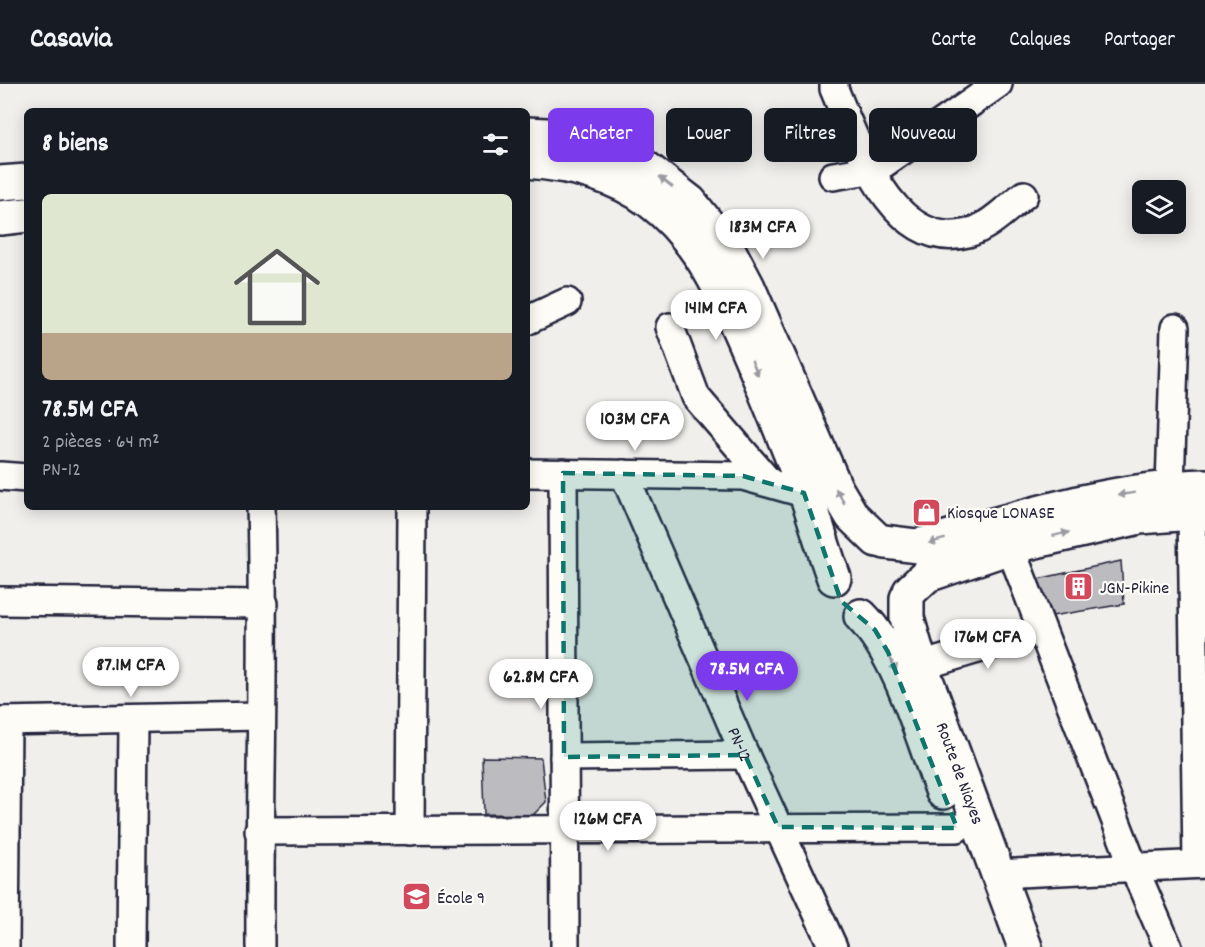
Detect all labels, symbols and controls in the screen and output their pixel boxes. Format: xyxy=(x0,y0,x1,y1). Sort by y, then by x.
text: Casavia xyxy=(30,21,112,61)
text: Carte xyxy=(931,26,976,56)
text: Calques xyxy=(1009,26,1071,56)
text: Partager xyxy=(1104,26,1175,56)
chip: Acheter xyxy=(548,108,654,162)
chip: Louer xyxy=(666,108,752,162)
chip: Filtres xyxy=(764,108,857,162)
chip: Nouveau xyxy=(869,108,977,162)
text: 8 biens xyxy=(42,126,109,163)
icon: filters xyxy=(479,128,512,161)
one-way arrow xyxy=(658,175,674,188)
map controls xyxy=(1132,180,1186,234)
button: layers xyxy=(1132,180,1186,234)
pin: 183M CFA xyxy=(701,209,825,260)
text: 183M CFA xyxy=(729,214,797,242)
icon: home xyxy=(223,233,331,341)
pin: 141M CFA xyxy=(654,290,778,341)
text: 141M CFA xyxy=(684,295,748,323)
one-way arrow xyxy=(750,359,760,377)
text: 78.5M CFA xyxy=(42,392,139,429)
pin: 103M CFA xyxy=(573,401,697,452)
text: 103M CFA xyxy=(600,406,670,434)
text: 2 pièces · 64 m² xyxy=(42,429,160,457)
text: PN-12 xyxy=(42,457,81,485)
one-way arrow xyxy=(835,488,846,504)
one-way arrow xyxy=(1116,489,1135,498)
shop icon: Kiosque LONASE xyxy=(910,496,942,528)
place label: Kiosque LONASE xyxy=(947,502,1055,527)
one-way arrow xyxy=(1052,529,1070,539)
one-way arrow xyxy=(928,537,946,546)
building icon: JGN-Pikine xyxy=(1063,571,1095,603)
place label: JGN-Pikine xyxy=(1100,577,1169,602)
pin: 176M CFA xyxy=(926,619,1050,670)
text: 176M CFA xyxy=(954,624,1022,652)
pin: 87.1M CFA xyxy=(62,647,200,698)
pin: 78.5M CFA xyxy=(678,651,816,702)
text: 87.1M CFA xyxy=(96,652,166,680)
one-way arrow xyxy=(888,655,898,673)
text: 78.5M CFA xyxy=(710,656,784,684)
pin: 62.8M CFA xyxy=(472,659,610,710)
text: 62.8M CFA xyxy=(503,664,579,692)
street label: Route de Niayes xyxy=(928,719,989,828)
street label: PN-12 xyxy=(720,724,756,766)
pin: 126M CFA xyxy=(546,801,670,852)
text: 126M CFA xyxy=(574,806,642,834)
school or university icon: École 9 xyxy=(400,881,432,913)
place label: École 9 xyxy=(437,887,485,912)

